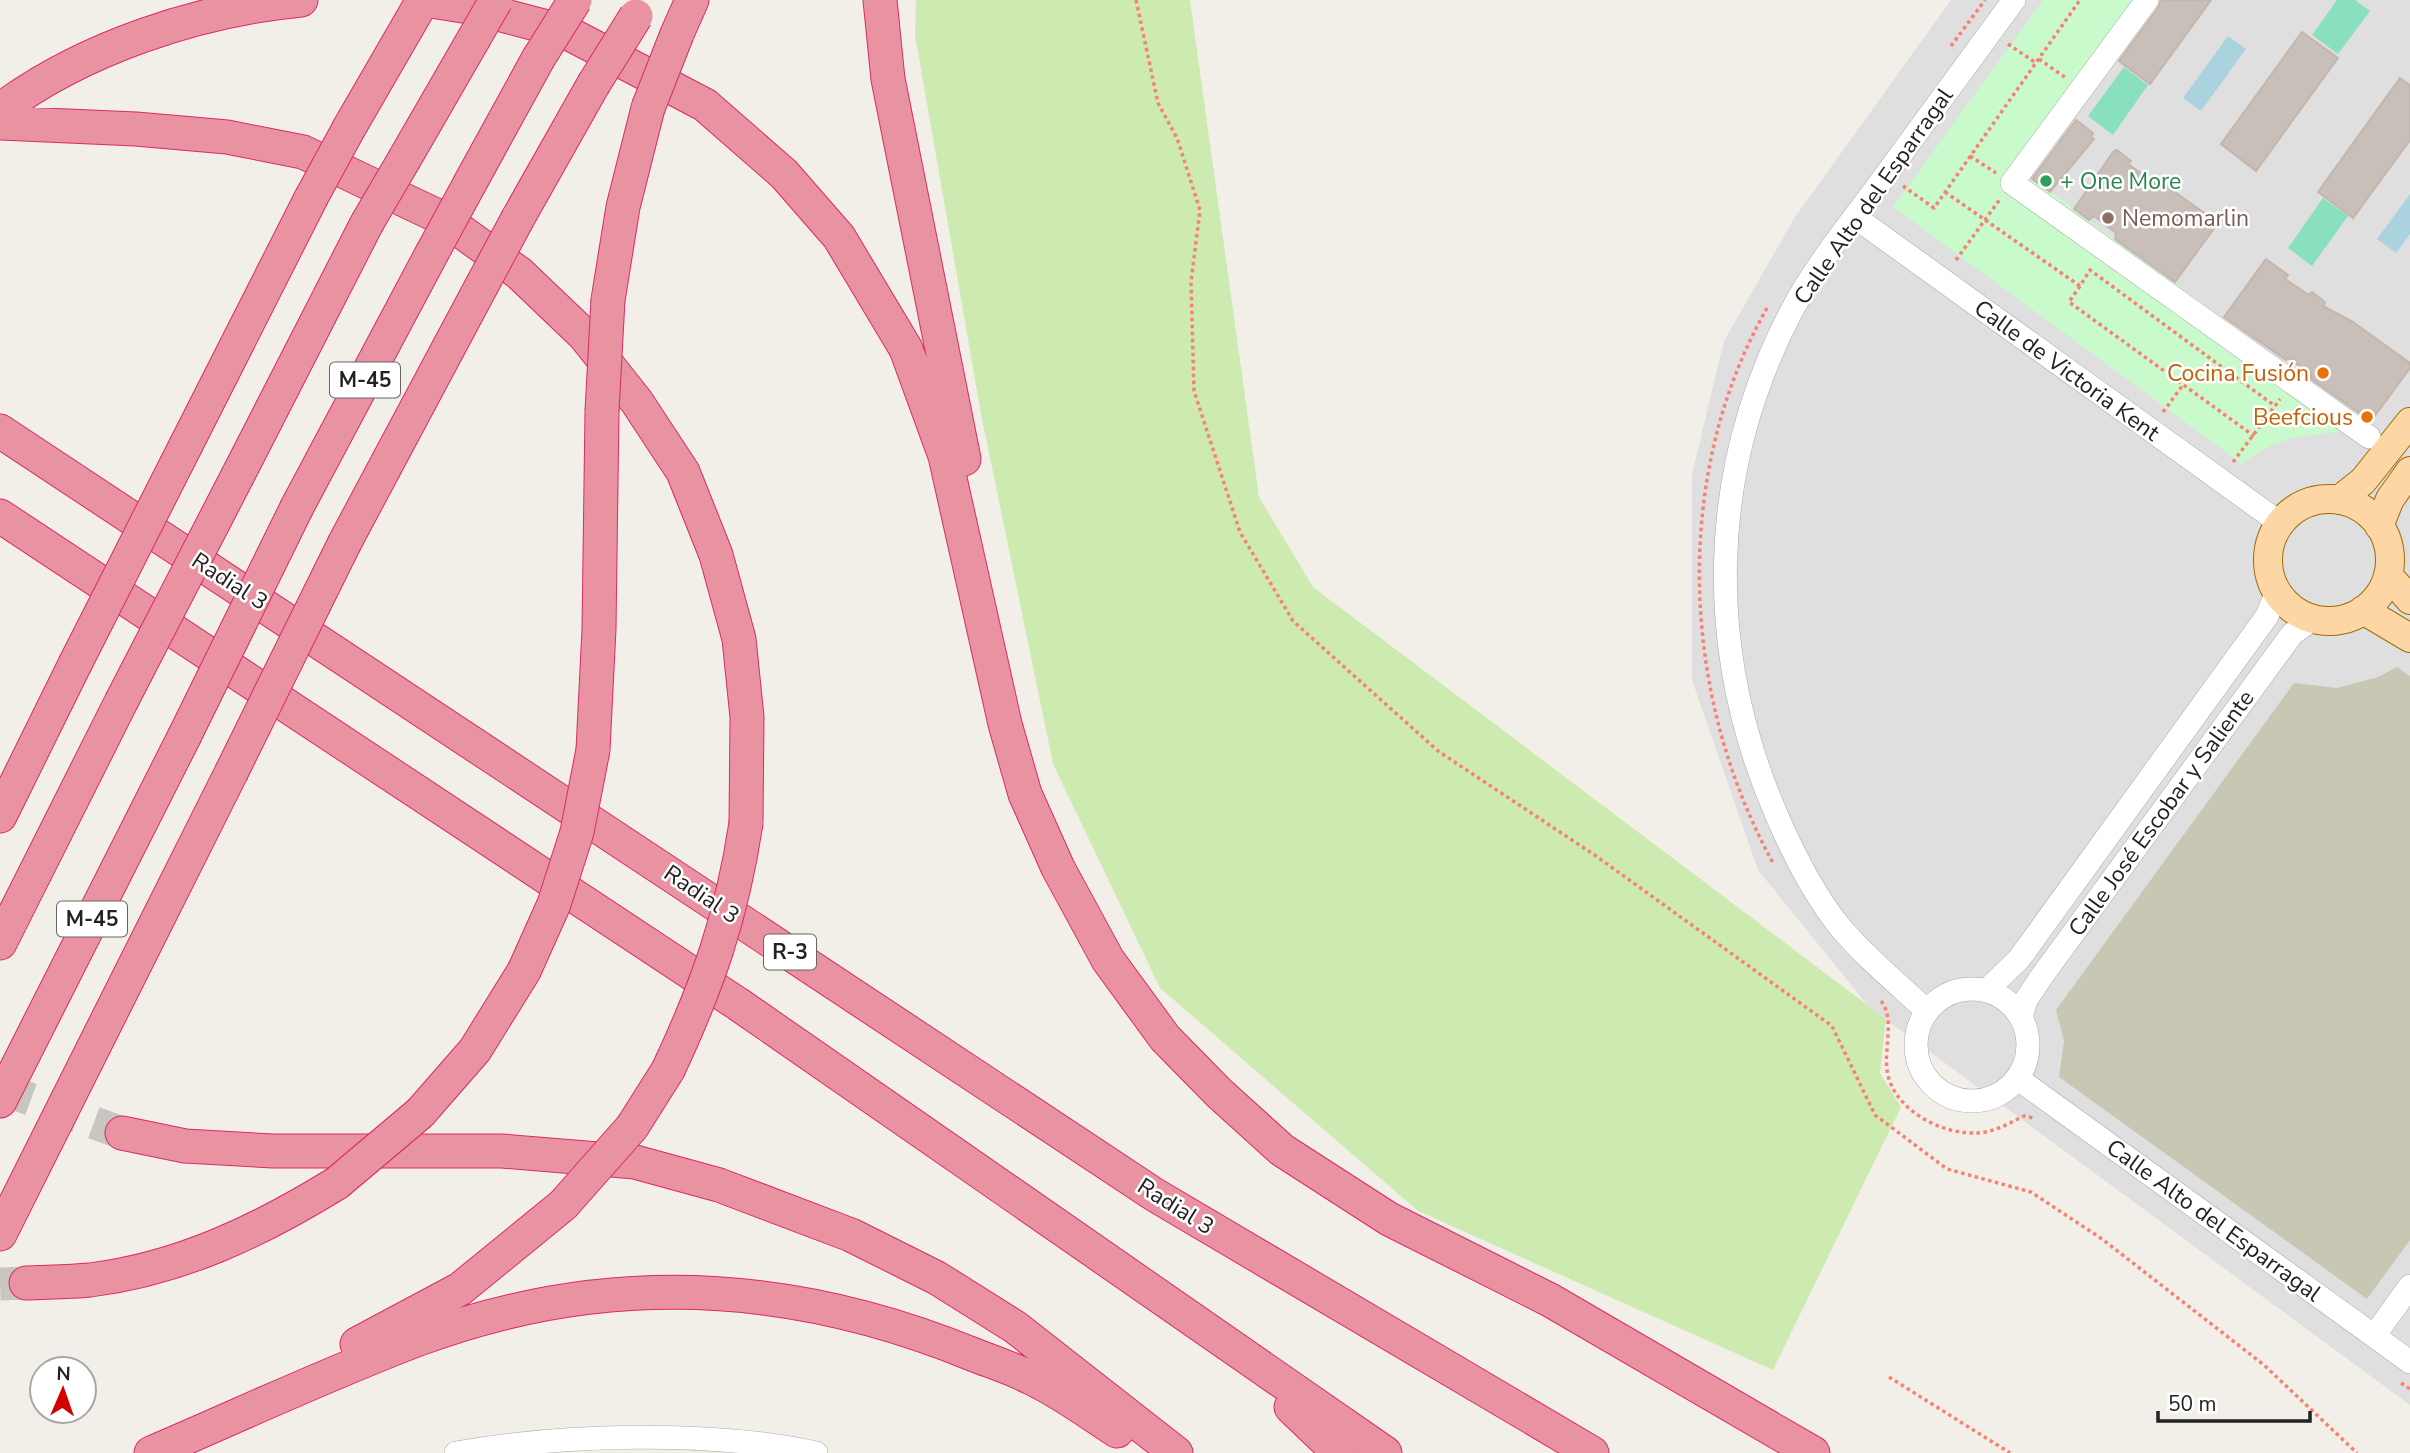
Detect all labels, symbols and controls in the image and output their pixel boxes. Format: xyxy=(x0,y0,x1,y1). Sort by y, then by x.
street label: Calle Alto del Esparragal xyxy=(1787,81,1960,311)
place label: + One More xyxy=(2060,166,2181,197)
marker: + One More xyxy=(2038,173,2054,189)
place label: Nemomarlin xyxy=(2122,203,2249,234)
marker: Nemomarlin xyxy=(2100,210,2116,226)
street label: Calle de Victoria Kent xyxy=(1968,293,2166,449)
place label: Cocina Fusión xyxy=(2167,358,2309,389)
road number: M-45 xyxy=(330,362,400,398)
marker: Cocina Fusión xyxy=(2315,365,2331,381)
place label: Beefcious xyxy=(2253,402,2353,433)
marker: Beefcious xyxy=(2359,409,2375,425)
street label: Radial 3 xyxy=(186,545,274,618)
street label: Calle José Escobar y Saliente xyxy=(2061,684,2261,943)
street label: Radial 3 xyxy=(658,858,746,931)
road number: M-45 xyxy=(57,902,127,936)
road number: R-3 xyxy=(764,934,816,970)
street label: Calle Alto del Esparragal xyxy=(2100,1132,2327,1309)
street label: Radial 3 xyxy=(1131,1171,1220,1242)
north arrow xyxy=(28,1355,98,1425)
text: N xyxy=(56,1361,71,1387)
scale bar xyxy=(2158,1380,2310,1424)
text: 50 m xyxy=(2168,1390,2217,1418)

